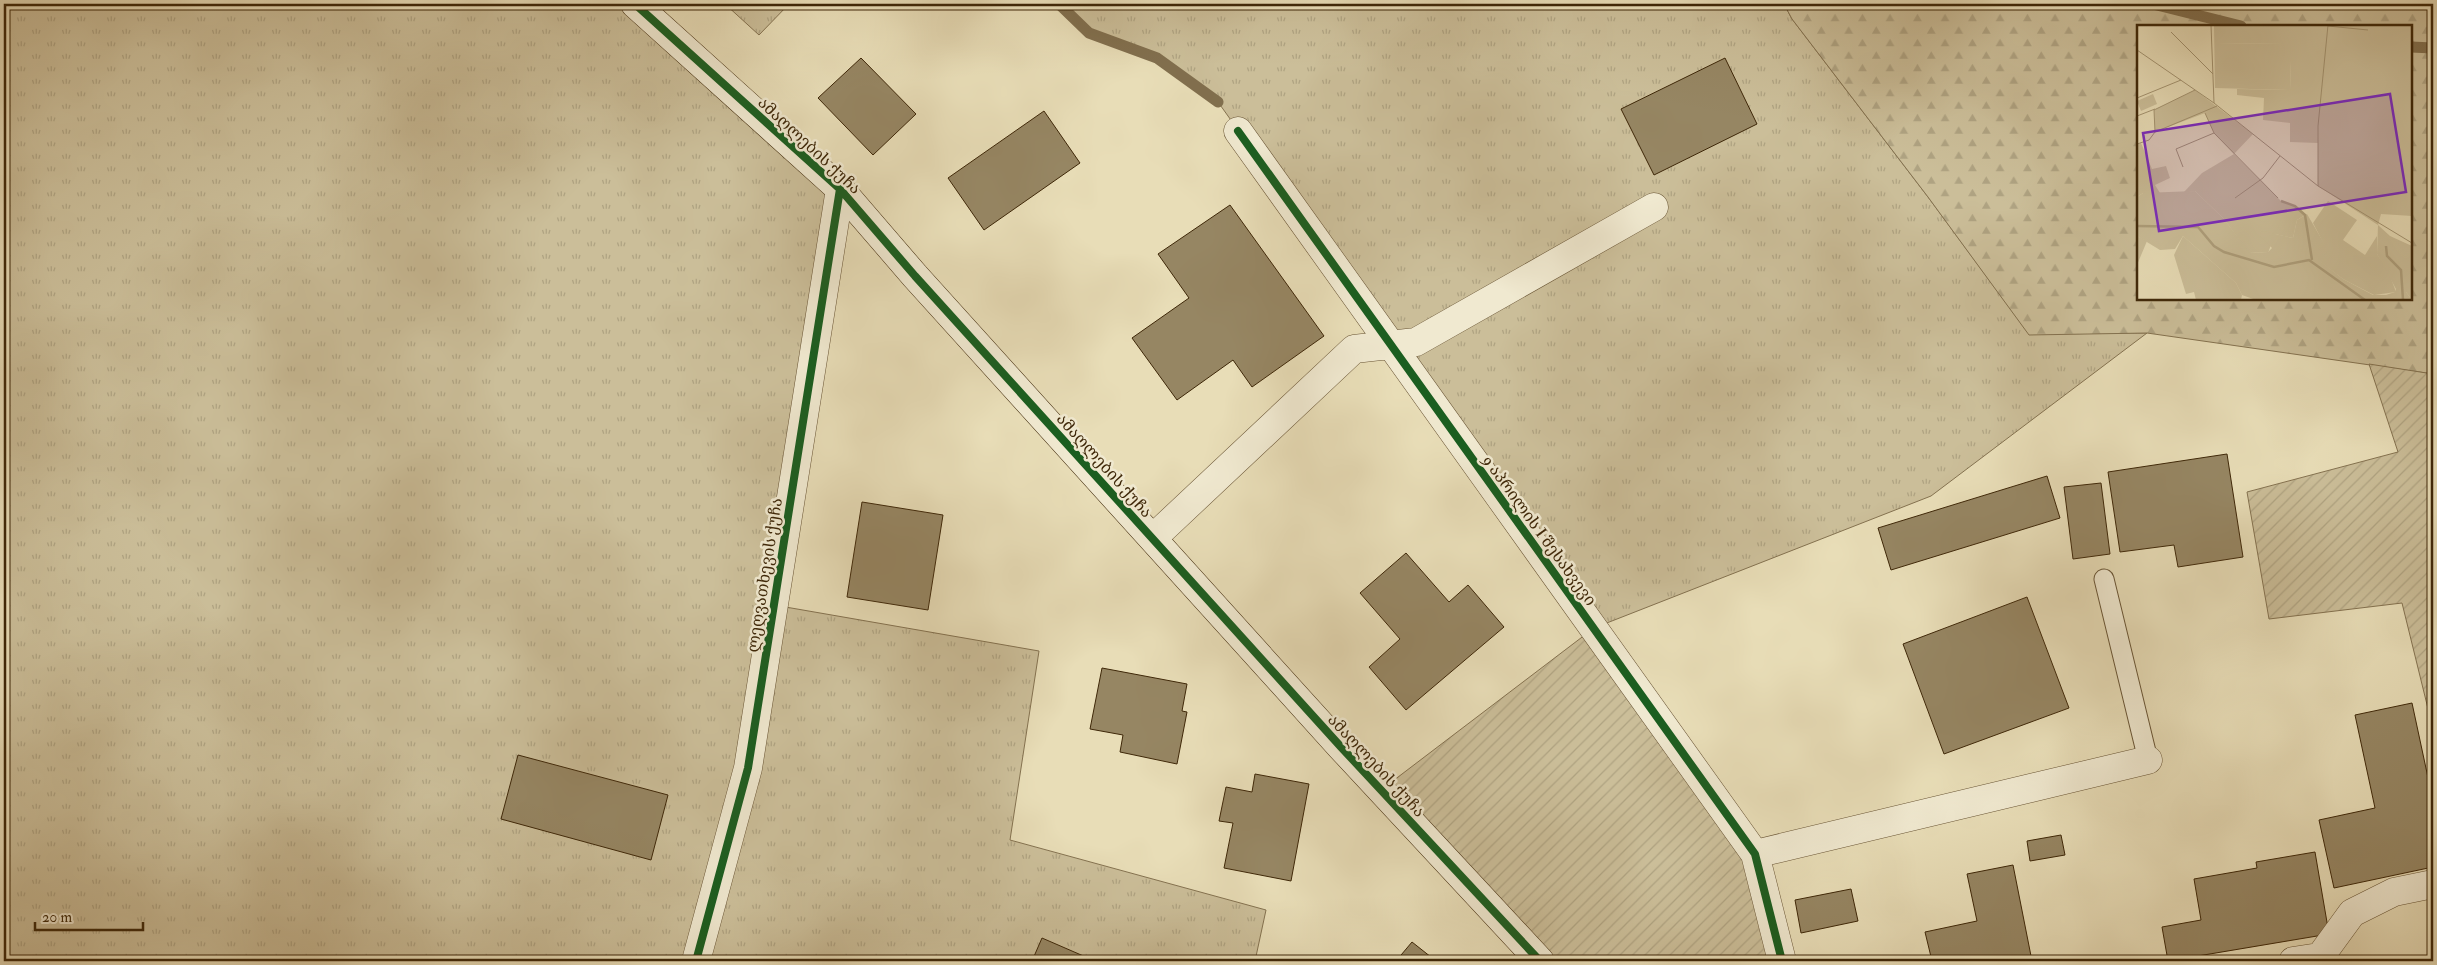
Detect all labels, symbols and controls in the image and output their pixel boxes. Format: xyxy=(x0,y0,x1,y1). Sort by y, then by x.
inset map xyxy=(2137,25,2412,300)
street label: ამაღლების ქუჩა xyxy=(754,93,865,199)
street label: ამაღლების ქუჩა xyxy=(1052,409,1156,522)
street label: 9 აპრილის I შესახვევი xyxy=(1477,451,1601,610)
street label: ლეღვათხევის ქუჩა xyxy=(743,496,787,654)
street label: ამაღლების ქუჩა xyxy=(1323,710,1429,821)
scale bar xyxy=(35,900,142,932)
text: 20 m xyxy=(42,908,72,927)

